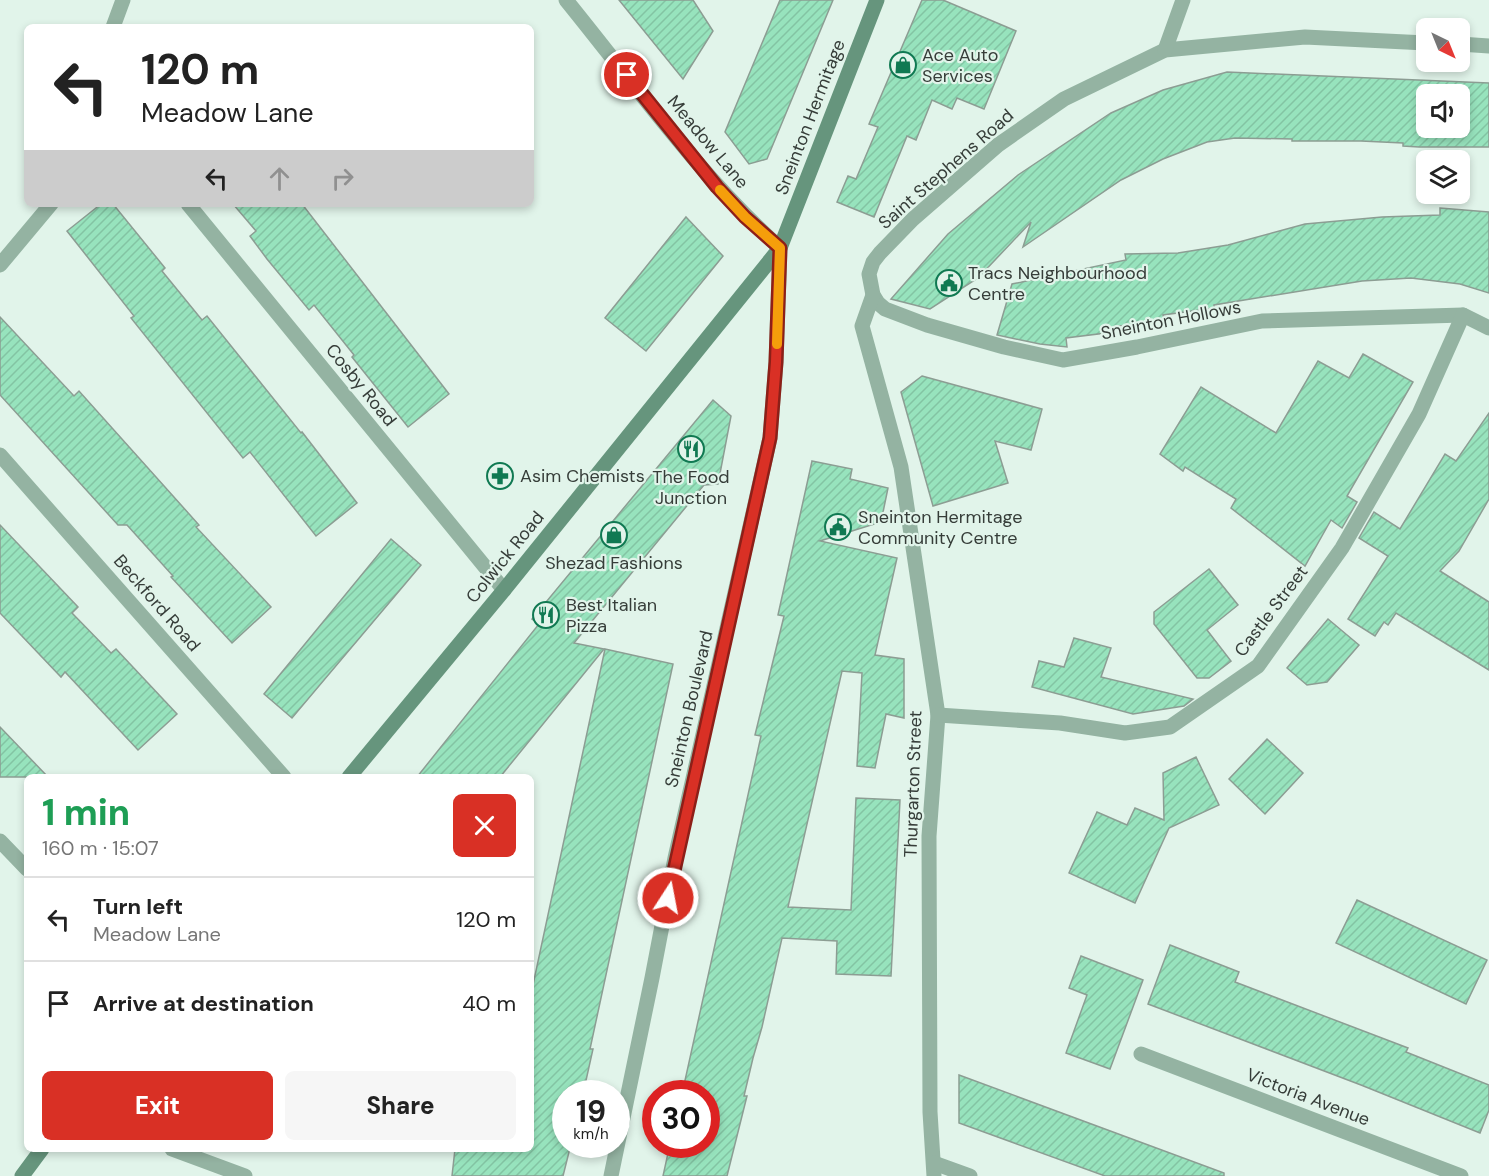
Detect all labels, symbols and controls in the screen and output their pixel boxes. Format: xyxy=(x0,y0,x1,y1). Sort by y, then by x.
north arrow xyxy=(1416,18,1470,72)
map controls xyxy=(1416,18,1470,204)
street label: Sneinton Hermitage xyxy=(769,36,851,198)
text: 120 m xyxy=(141,42,259,97)
place label: Ace Auto Services xyxy=(922,43,998,88)
icon: left xyxy=(42,48,120,126)
pin xyxy=(601,49,652,100)
shop icon: Ace Auto Services xyxy=(888,50,918,80)
icon: arrive xyxy=(610,58,643,91)
button: sound xyxy=(1416,84,1470,138)
street label: Meadow Lane xyxy=(662,90,754,194)
text: Meadow Lane xyxy=(141,95,314,130)
street label: Saint Stephens Road xyxy=(873,103,1019,235)
button: layers xyxy=(1416,150,1470,204)
icon: left xyxy=(200,162,233,195)
icon: ahead xyxy=(263,162,296,195)
icon: right xyxy=(326,162,359,195)
place label: Tracs Neighbourhood Centre xyxy=(968,261,1147,306)
public building icon: Tracs Neighbourhood Centre xyxy=(934,268,964,298)
street label: Sneinton Hollows xyxy=(1099,295,1243,345)
street label: Cosby Road xyxy=(320,339,402,431)
restaurant icon: The Food Junction xyxy=(676,434,706,464)
pharmacy icon: Asim Chemists xyxy=(485,461,515,491)
place label: Asim Chemists xyxy=(520,464,645,488)
place label: The Food Junction xyxy=(652,465,730,510)
place label: Sneinton Hermitage Community Centre xyxy=(858,505,1023,550)
street label: Colwick Road xyxy=(461,506,549,608)
public building icon: Sneinton Hermitage Community Centre xyxy=(823,512,853,542)
shop icon: Shezad Fashions xyxy=(599,520,629,550)
street label: Beckford Road xyxy=(108,549,206,657)
place label: Shezad Fashions xyxy=(545,551,683,575)
street label: Castle Street xyxy=(1229,560,1313,662)
place label: Best Italian Pizza xyxy=(566,593,657,638)
restaurant icon: Best Italian Pizza xyxy=(531,600,561,630)
street label: Sneinton Boulevard xyxy=(659,628,719,790)
street label: Thurgarton Street xyxy=(898,710,928,858)
text: 1 min xyxy=(42,789,130,836)
button: close xyxy=(453,794,516,857)
text: 160 m · 15:07 xyxy=(42,835,159,861)
position arrow xyxy=(636,866,700,930)
text: Turn left xyxy=(93,892,183,921)
icon: left xyxy=(42,903,75,936)
text: 120 m xyxy=(456,905,516,934)
text: Meadow Lane xyxy=(93,921,221,947)
icon: arrive xyxy=(42,987,75,1020)
text: Arrive at destination xyxy=(93,989,314,1018)
text: 40 m xyxy=(462,989,516,1018)
street label: Victoria Avenue xyxy=(1243,1062,1373,1132)
button: Exit xyxy=(42,1071,273,1140)
button: Share xyxy=(285,1071,516,1140)
speed limit sign: 30 xyxy=(642,1080,720,1158)
text: 19 xyxy=(576,1092,606,1131)
text: km/h xyxy=(573,1124,609,1144)

